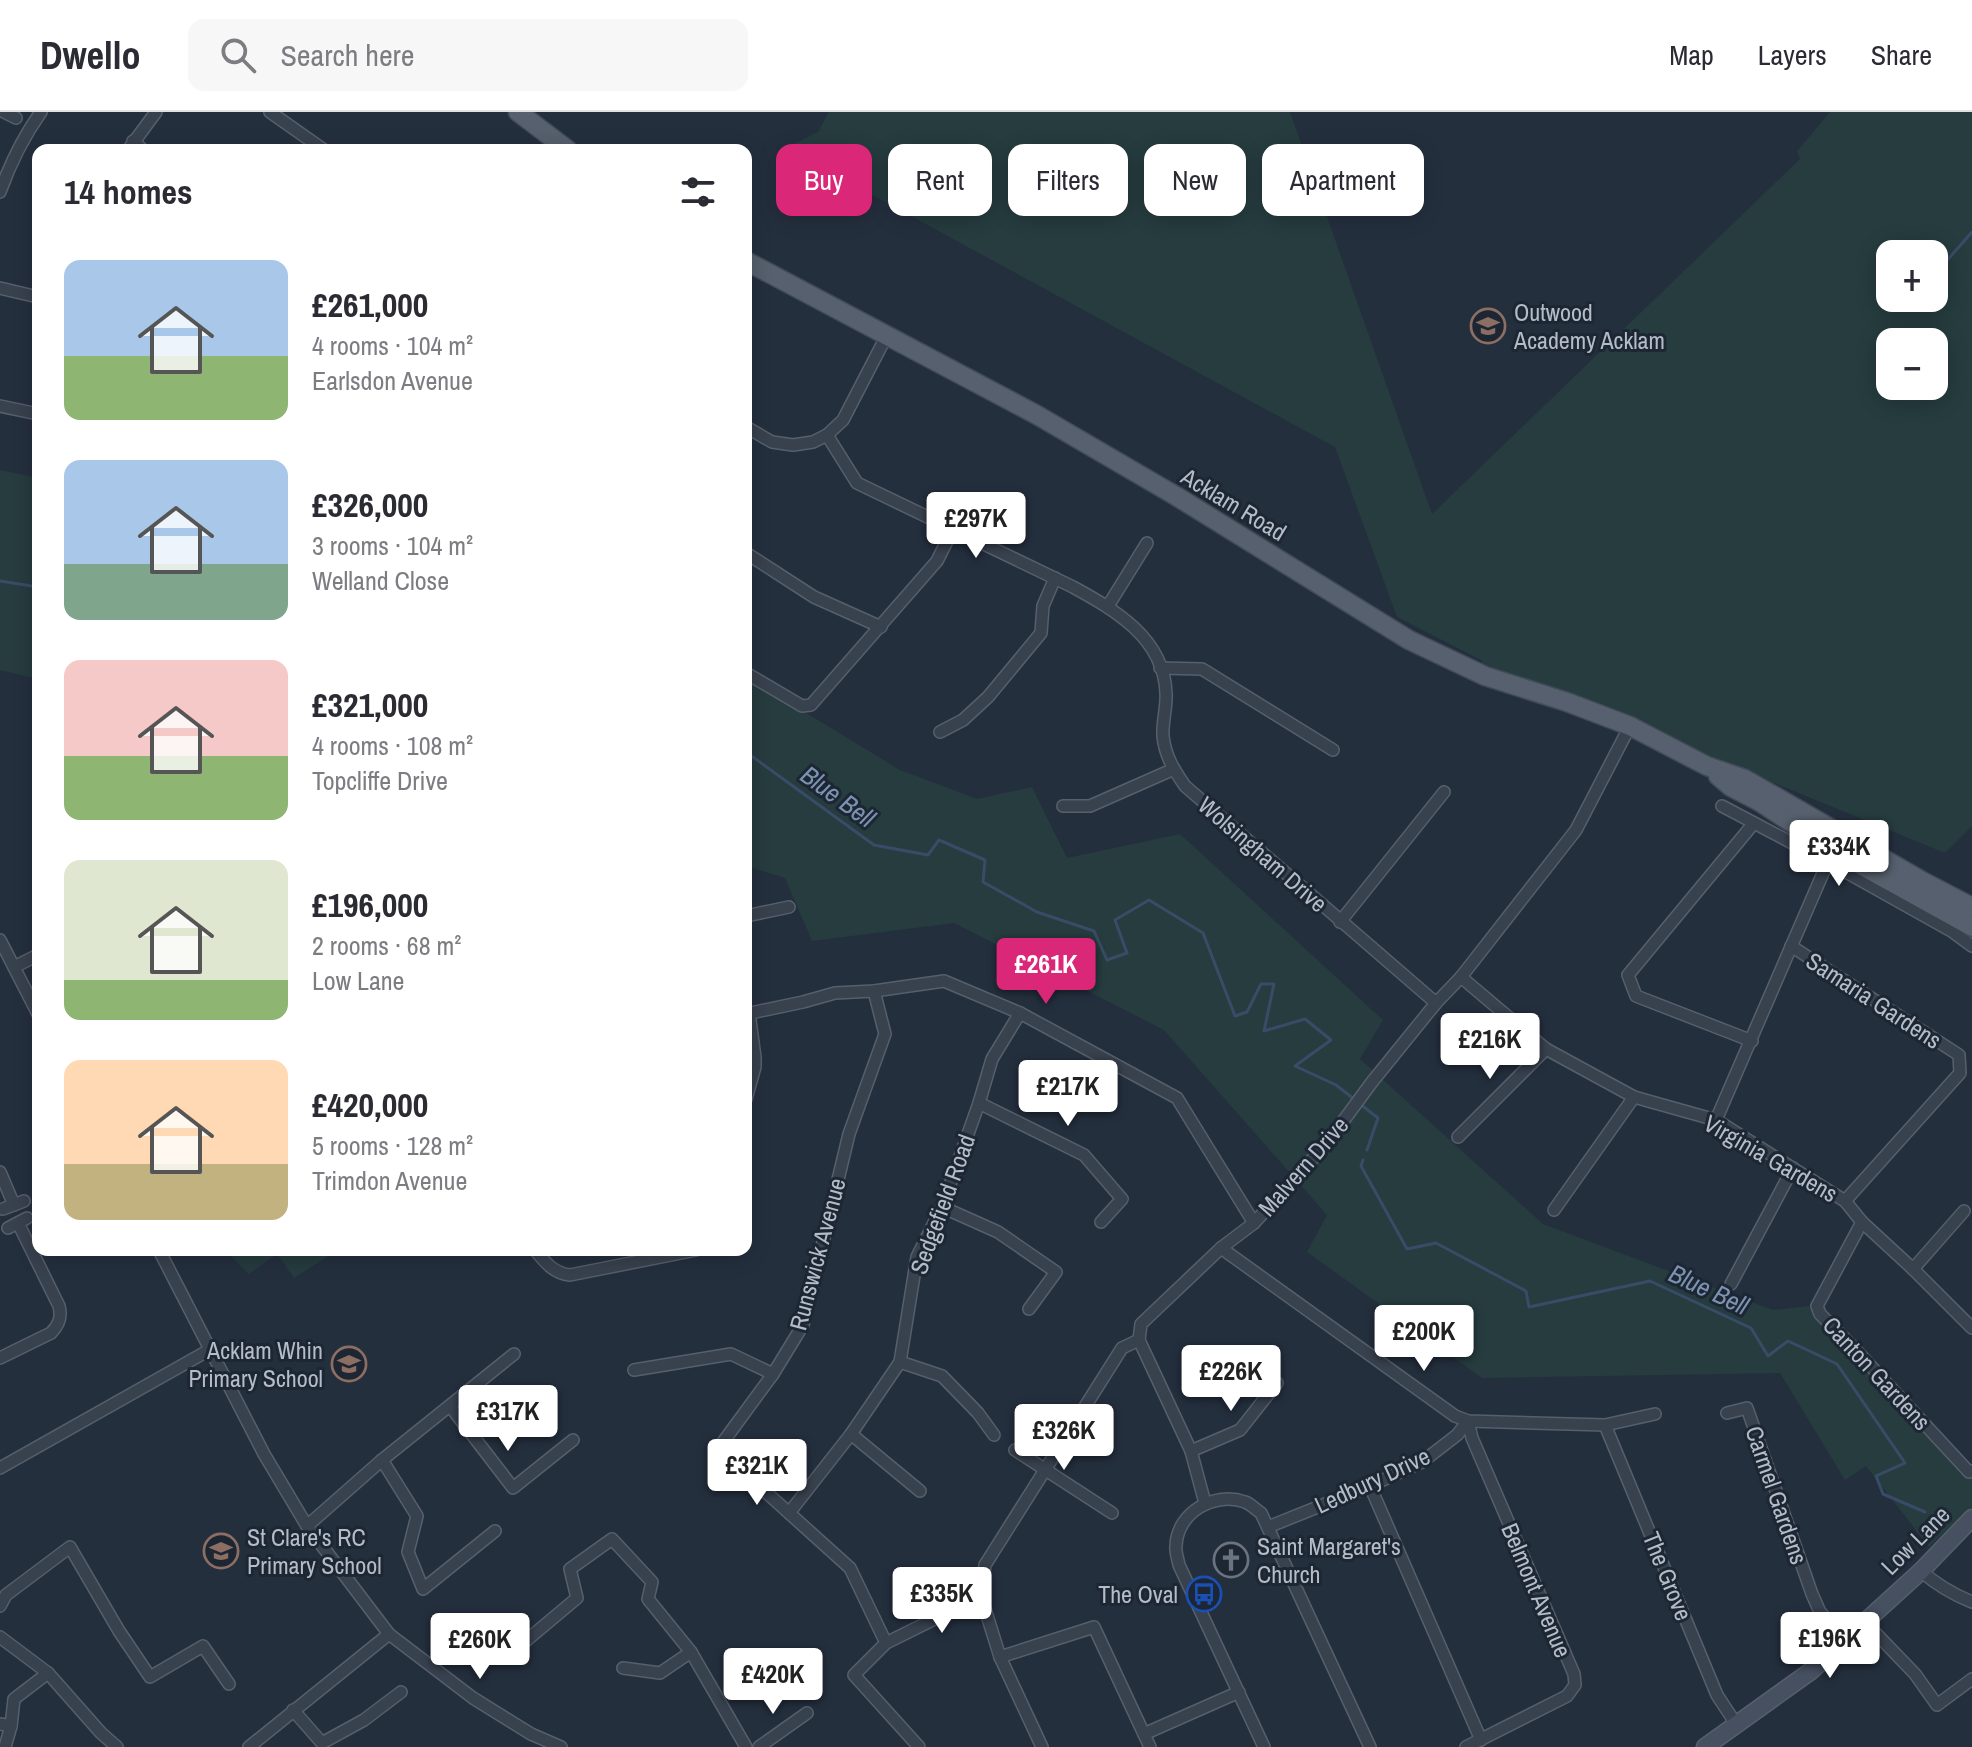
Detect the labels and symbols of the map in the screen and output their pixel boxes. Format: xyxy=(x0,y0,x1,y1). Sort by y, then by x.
place label: Outwood Academy Acklam xyxy=(1513,296,1665,356)
school or university icon: Outwood Academy Acklam xyxy=(1469,307,1507,345)
street label: Acklam Road xyxy=(1175,460,1292,548)
pin: £297K xyxy=(920,492,1032,560)
water label: Blue Bell xyxy=(794,757,883,836)
street label: Wolsingham Drive xyxy=(1192,789,1334,919)
pin: £334K xyxy=(1783,820,1895,888)
pin: £261K xyxy=(990,938,1102,1006)
street label: Samaria Gardens xyxy=(1800,944,1948,1056)
pin: £216K xyxy=(1434,1013,1546,1081)
pin: £217K xyxy=(1012,1060,1124,1128)
street label: Virginia Gardens xyxy=(1698,1107,1844,1209)
street label: Malvern Drive xyxy=(1251,1109,1355,1223)
street label: Sedgefield Road xyxy=(902,1130,982,1278)
street label: Runswick Avenue xyxy=(781,1174,853,1334)
water label: Blue Bell xyxy=(1663,1255,1756,1323)
pin: £200K xyxy=(1368,1305,1480,1373)
street label: Canton Gardens xyxy=(1816,1309,1938,1437)
place label: Acklam Whin Primary School xyxy=(188,1334,323,1394)
school or university icon: Acklam Whin Primary School xyxy=(330,1345,368,1383)
pin: £226K xyxy=(1175,1345,1287,1413)
pin: £317K xyxy=(452,1385,564,1453)
pin: £326K xyxy=(1008,1404,1120,1472)
street label: Carmel Gardens xyxy=(1738,1422,1816,1568)
pin: £321K xyxy=(701,1439,813,1507)
street label: Ledbury Drive xyxy=(1309,1439,1435,1521)
street label: Low Lane xyxy=(1874,1499,1956,1581)
street label: Belmont Avenue xyxy=(1494,1518,1580,1662)
place label: St Clare's RC Primary School xyxy=(247,1521,382,1581)
street label: The Grove xyxy=(1636,1527,1700,1625)
place label: Saint Margaret's Church xyxy=(1257,1530,1401,1590)
school or university icon: St Clare's RC Primary School xyxy=(202,1532,240,1570)
church icon: Saint Margaret's Church xyxy=(1212,1541,1250,1579)
pin: £335K xyxy=(886,1567,998,1635)
bus stop icon: The Oval xyxy=(1185,1575,1223,1613)
place label: The Oval xyxy=(1098,1578,1178,1610)
pin: £196K xyxy=(1774,1612,1886,1680)
pin: £260K xyxy=(424,1613,536,1681)
pin: £420K xyxy=(717,1648,829,1716)

